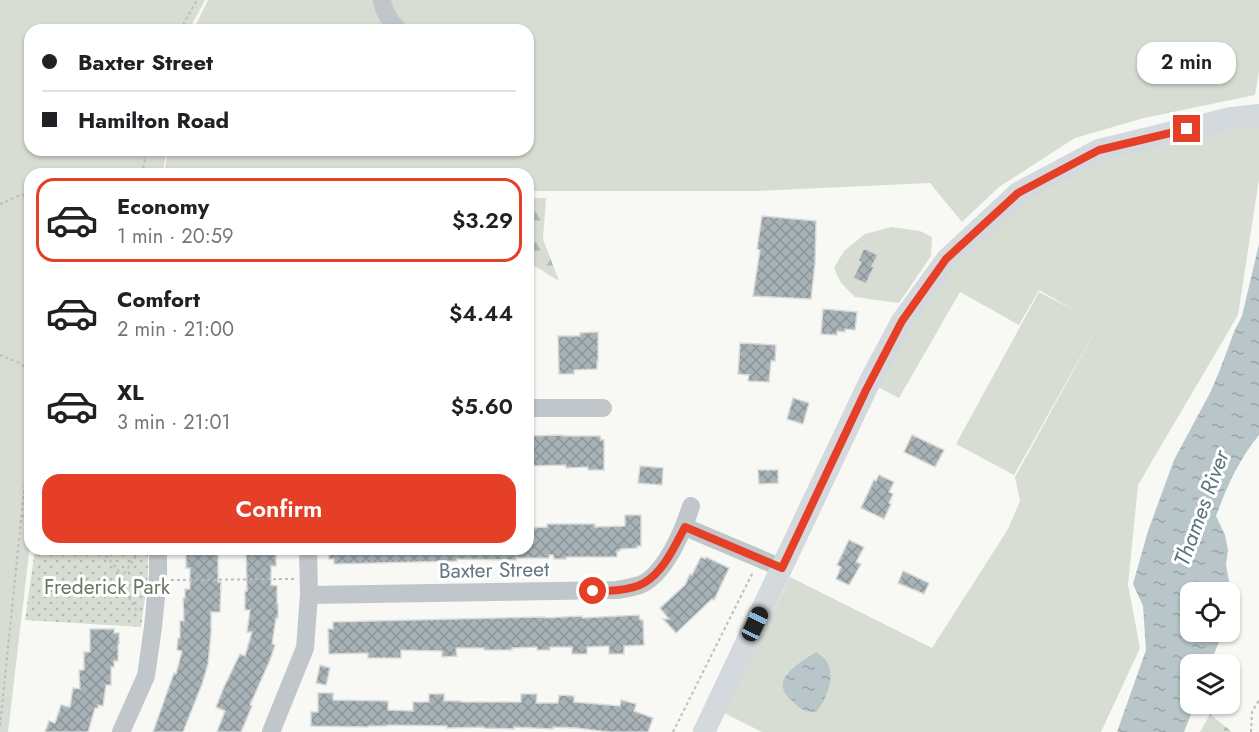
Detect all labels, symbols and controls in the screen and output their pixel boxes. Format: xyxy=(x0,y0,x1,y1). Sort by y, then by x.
callout: 2 min xyxy=(1138,42,1236,84)
text: Baxter Street xyxy=(78,46,213,78)
text: 2 min xyxy=(1161,48,1212,77)
text: Hamilton Road xyxy=(78,104,229,136)
route end xyxy=(1173,115,1200,142)
text: Economy xyxy=(117,190,209,222)
icon: car xyxy=(45,193,99,247)
text: $3.29 xyxy=(452,204,513,236)
text: 1 min · 20:59 xyxy=(117,222,233,251)
text: Comfort xyxy=(117,283,200,315)
icon: car xyxy=(45,286,99,340)
text: $4.44 xyxy=(449,297,513,329)
text: 2 min · 21:00 xyxy=(117,315,234,344)
text: XL xyxy=(117,376,144,408)
icon: car xyxy=(45,379,99,433)
text: $5.60 xyxy=(451,390,513,422)
text: 3 min · 21:01 xyxy=(117,408,231,437)
water label: Thames River xyxy=(1165,444,1237,570)
button: Confirm xyxy=(42,474,516,543)
street label: Baxter Street xyxy=(439,554,549,586)
park label: Frederick Park xyxy=(44,572,171,602)
route start xyxy=(579,577,606,604)
map controls xyxy=(1180,582,1240,714)
button: locate xyxy=(1180,582,1240,642)
car xyxy=(739,604,771,644)
button: layers xyxy=(1180,654,1240,714)

